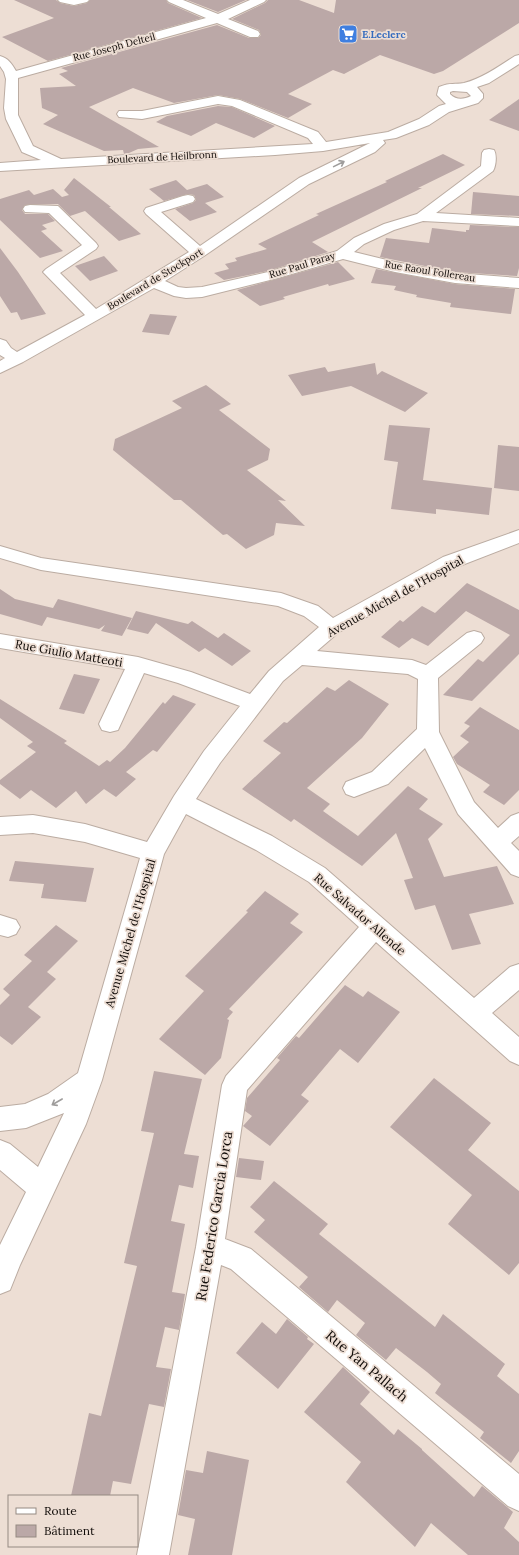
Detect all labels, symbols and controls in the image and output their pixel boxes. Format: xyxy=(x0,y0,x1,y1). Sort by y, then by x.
supermarket icon: E.Leclerc xyxy=(337,23,359,45)
place label: E.Leclerc xyxy=(362,28,406,41)
street label: Rue Joseph Delteil xyxy=(71,30,157,64)
street label: Boulevard de Heilbronn xyxy=(107,148,217,166)
one-way arrow xyxy=(333,160,345,167)
street label: Boulevard de Stockport xyxy=(105,245,205,313)
street label: Rue Paul Paray xyxy=(267,249,337,281)
street label: Rue Raoul Follereau xyxy=(384,257,476,285)
street label: Avenue Michel de l'Hospital xyxy=(323,552,466,640)
street label: Rue Giulio Matteoti xyxy=(14,636,124,670)
street label: Avenue Michel de l'Hospital xyxy=(101,857,158,1010)
street label: Rue Salvador Allende xyxy=(311,870,409,958)
one-way arrow xyxy=(51,1098,63,1106)
street label: Rue Federico Garcia Lorca xyxy=(192,1130,236,1302)
street label: Rue Yan Pallach xyxy=(322,1326,412,1406)
legend xyxy=(8,1495,138,1547)
text: Route xyxy=(44,1503,77,1518)
text: Bâtiment xyxy=(44,1523,95,1538)

